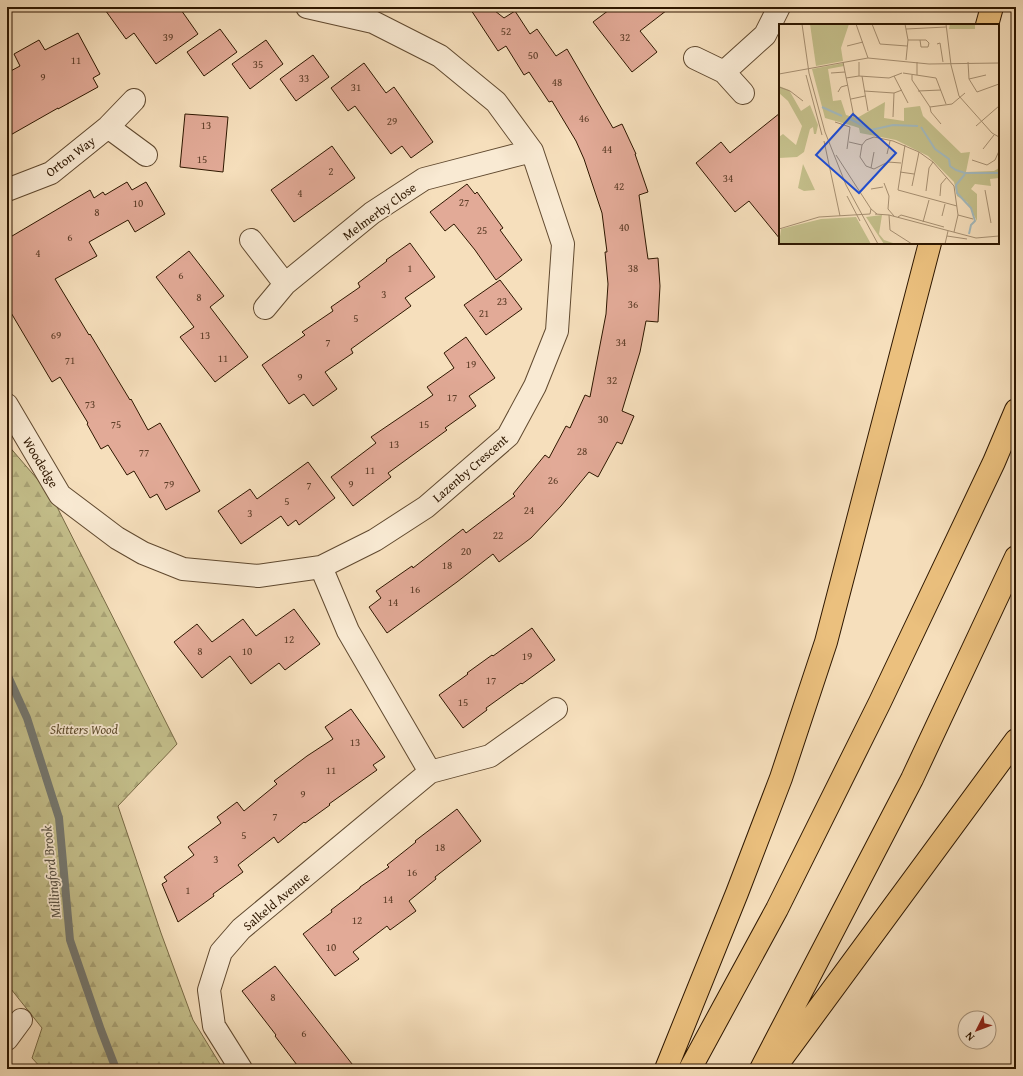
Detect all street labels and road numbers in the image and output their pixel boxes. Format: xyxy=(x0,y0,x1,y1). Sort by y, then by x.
street label: Orton Way xyxy=(41,131,100,181)
street label: Melmerby Close xyxy=(338,178,420,245)
street label: Lazenby Crescent xyxy=(428,430,513,507)
street label: Woodedge xyxy=(18,433,63,491)
street label: Salkeld Avenue xyxy=(239,868,314,935)

